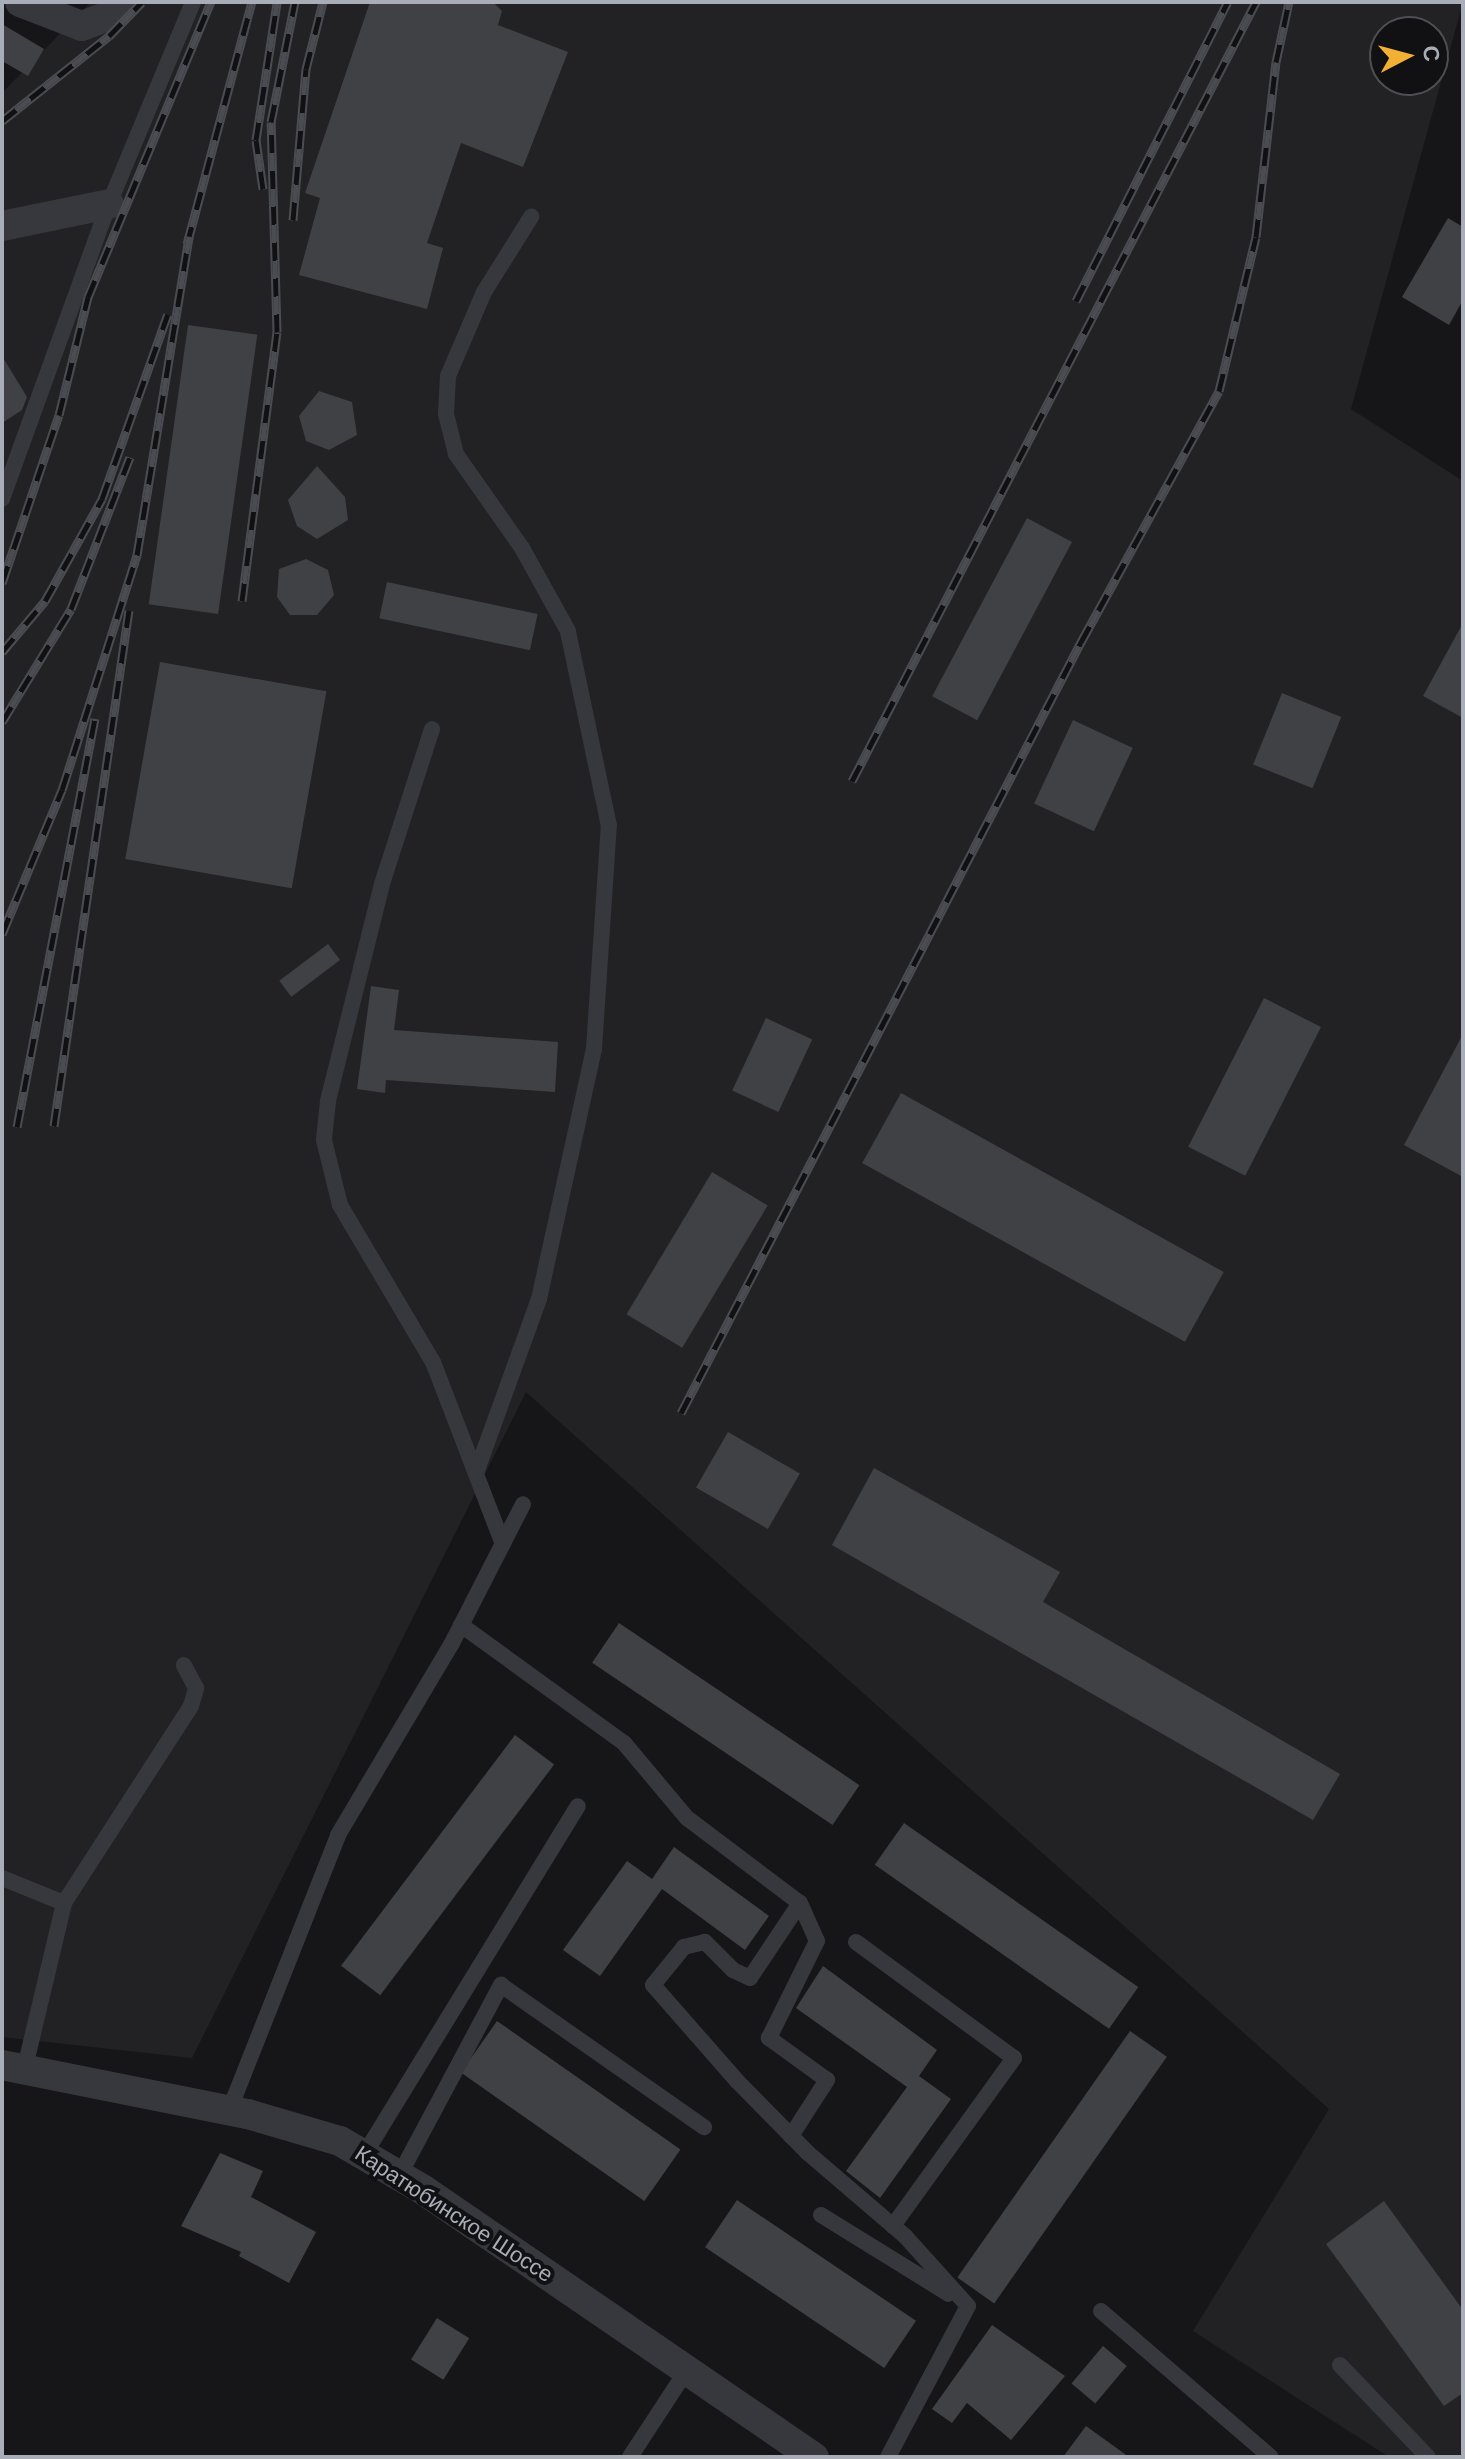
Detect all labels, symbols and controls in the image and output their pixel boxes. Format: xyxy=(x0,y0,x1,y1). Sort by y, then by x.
north arrow xyxy=(1369,16,1449,96)
text: С xyxy=(1418,44,1445,63)
street label: Каратюбинское Шоссе xyxy=(350,2140,558,2288)

